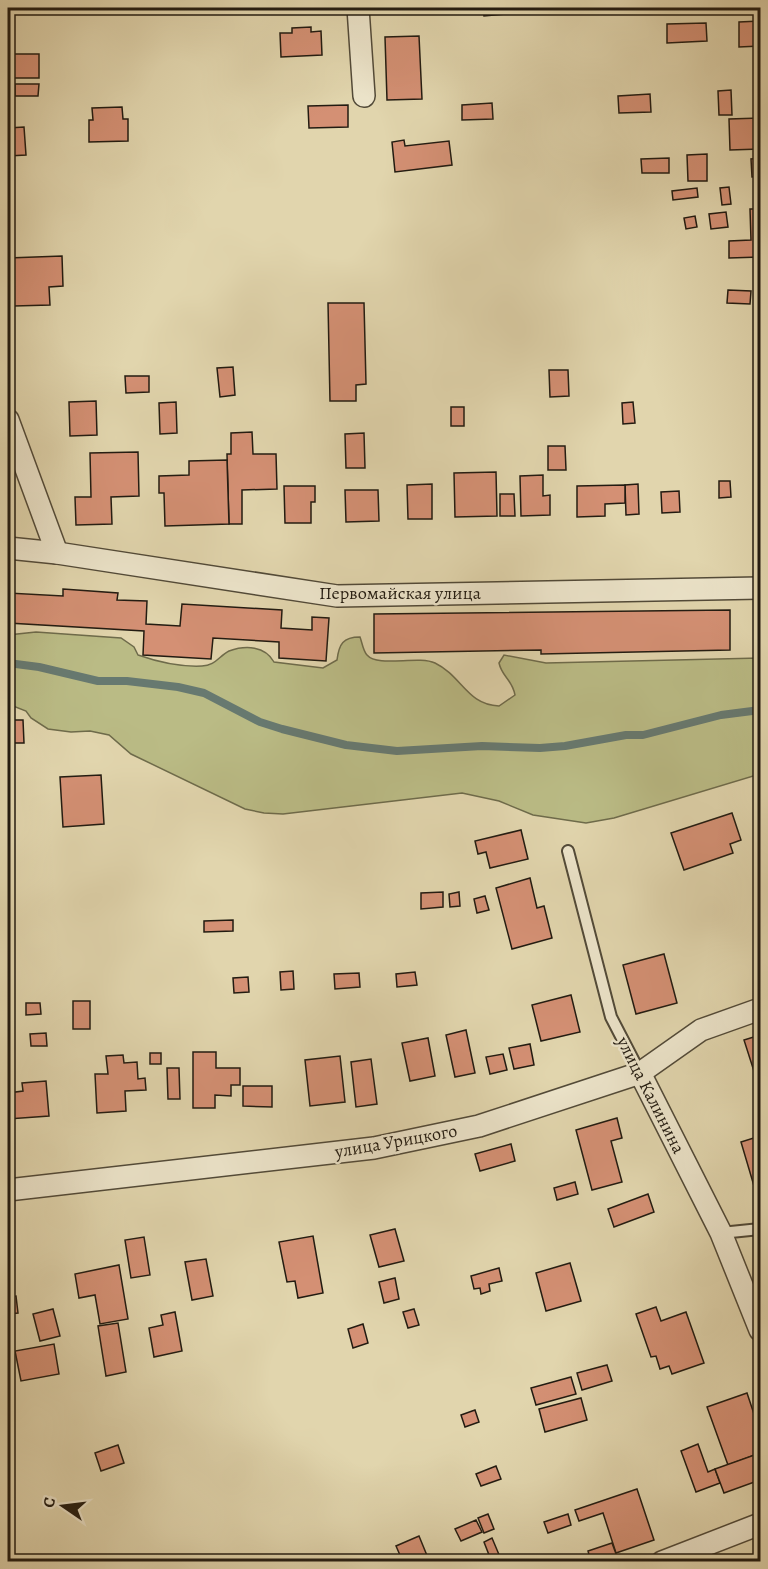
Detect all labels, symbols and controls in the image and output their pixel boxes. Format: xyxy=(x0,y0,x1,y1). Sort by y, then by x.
street label: Первомайская улица xyxy=(319,581,482,605)
street label: улица Калинина xyxy=(611,1031,691,1158)
street label: улица Урицкого xyxy=(332,1118,459,1164)
north arrow xyxy=(33,1476,93,1536)
text: С xyxy=(38,1495,61,1510)

